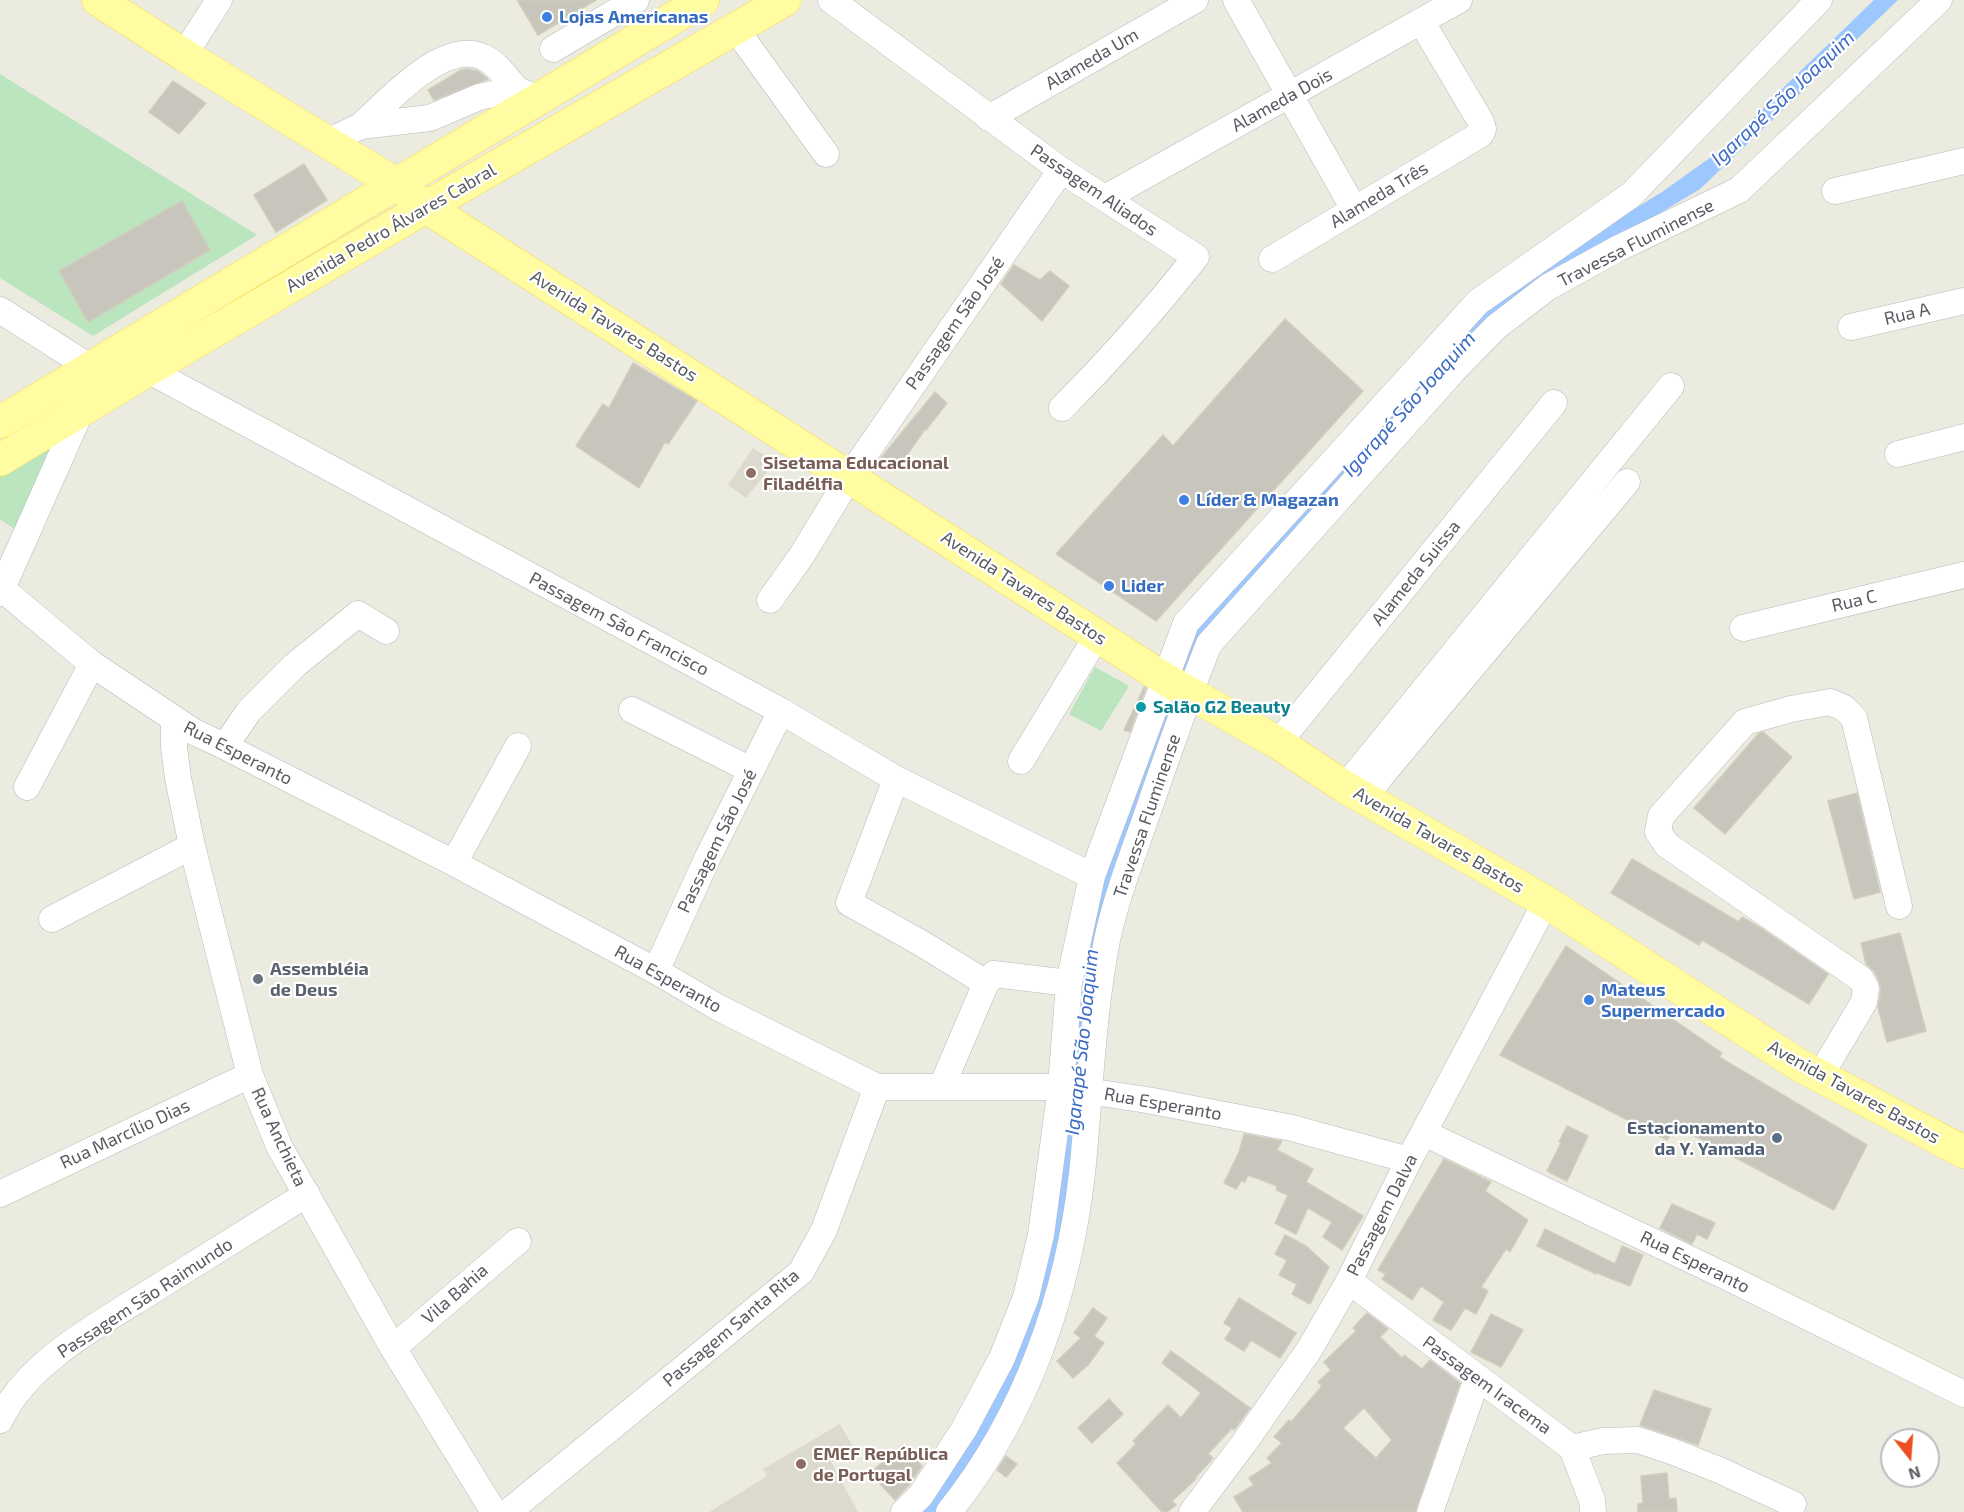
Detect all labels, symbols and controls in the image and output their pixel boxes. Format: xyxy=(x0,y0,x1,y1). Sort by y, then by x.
place label: Lojas Americanas xyxy=(559,6,708,28)
marker: Lojas Americanas xyxy=(540,10,554,24)
street label: Alameda Um xyxy=(1042,24,1142,94)
water label: Igarapé São Joaquim xyxy=(1706,25,1860,171)
street label: Alameda Dois xyxy=(1228,63,1336,137)
street label: Passagem Aliados xyxy=(1026,140,1162,240)
street label: Alameda Três xyxy=(1326,157,1432,233)
street label: Avenida Pedro Álvares Cabral xyxy=(282,159,500,297)
street label: Travessa Fluminense xyxy=(1554,194,1718,292)
street label: Passagem São José xyxy=(901,252,1009,394)
street label: Avenida Tavares Bastos xyxy=(526,266,702,386)
street label: Rua A xyxy=(1882,298,1932,330)
water label: Igarapé São Joaquim xyxy=(1337,326,1481,482)
place label: Sisetama Educacional Filadélfia xyxy=(763,452,949,494)
marker: Sisetama Educacional Filadélfia xyxy=(744,466,758,480)
place label: Líder & Magazan xyxy=(1196,489,1339,511)
marker: Líder & Magazan xyxy=(1177,493,1191,507)
street label: Alameda Suissa xyxy=(1367,516,1465,630)
street label: Avenida Tavares Bastos xyxy=(937,526,1111,650)
street label: Passagem São Francisco xyxy=(525,567,713,681)
place label: Lider xyxy=(1121,575,1164,597)
marker: Lider xyxy=(1102,579,1116,593)
street label: Rua C xyxy=(1829,585,1879,617)
place label: Salão G2 Beauty xyxy=(1153,696,1291,718)
marker: Salão G2 Beauty xyxy=(1134,700,1148,714)
street label: Rua Esperanto xyxy=(180,716,296,790)
street label: Travessa Fluminense xyxy=(1109,731,1185,901)
street label: Passagem São José xyxy=(673,766,761,916)
street label: Avenida Tavares Bastos xyxy=(1350,782,1528,898)
street label: Rua Esperanto xyxy=(611,941,725,1017)
water label: Igarapé São Joaquim xyxy=(1060,948,1104,1136)
place label: Assembléia de Deus xyxy=(270,958,369,1000)
marker: Assembléia de Deus xyxy=(251,972,265,986)
place label: Mateus Supermercado xyxy=(1601,979,1725,1022)
marker: Mateus Supermercado xyxy=(1582,993,1596,1007)
street label: Avenida Tavares Bastos xyxy=(1764,1036,1944,1148)
street label: Rua Esperanto xyxy=(1102,1083,1224,1125)
street label: Rua Anchieta xyxy=(247,1084,311,1190)
street label: Rua Marcílio Dias xyxy=(57,1094,193,1174)
place label: Estacionamento da Y. Yamada xyxy=(1627,1117,1765,1160)
marker: Estacionamento da Y. Yamada xyxy=(1770,1131,1784,1145)
street label: Passagem Dalva xyxy=(1342,1150,1422,1280)
street label: Rua Esperanto xyxy=(1637,1226,1753,1298)
street label: Passagem São Raimundo xyxy=(53,1233,237,1363)
street label: Vila Bahia xyxy=(418,1259,492,1329)
street label: Passagem Santa Rita xyxy=(658,1265,804,1391)
street label: Passagem Iracema xyxy=(1418,1331,1556,1439)
north arrow xyxy=(1880,1428,1940,1488)
place label: EMEF República de Portugal xyxy=(813,1443,948,1486)
marker: EMEF República de Portugal xyxy=(794,1457,808,1471)
text: N xyxy=(1907,1463,1923,1485)

